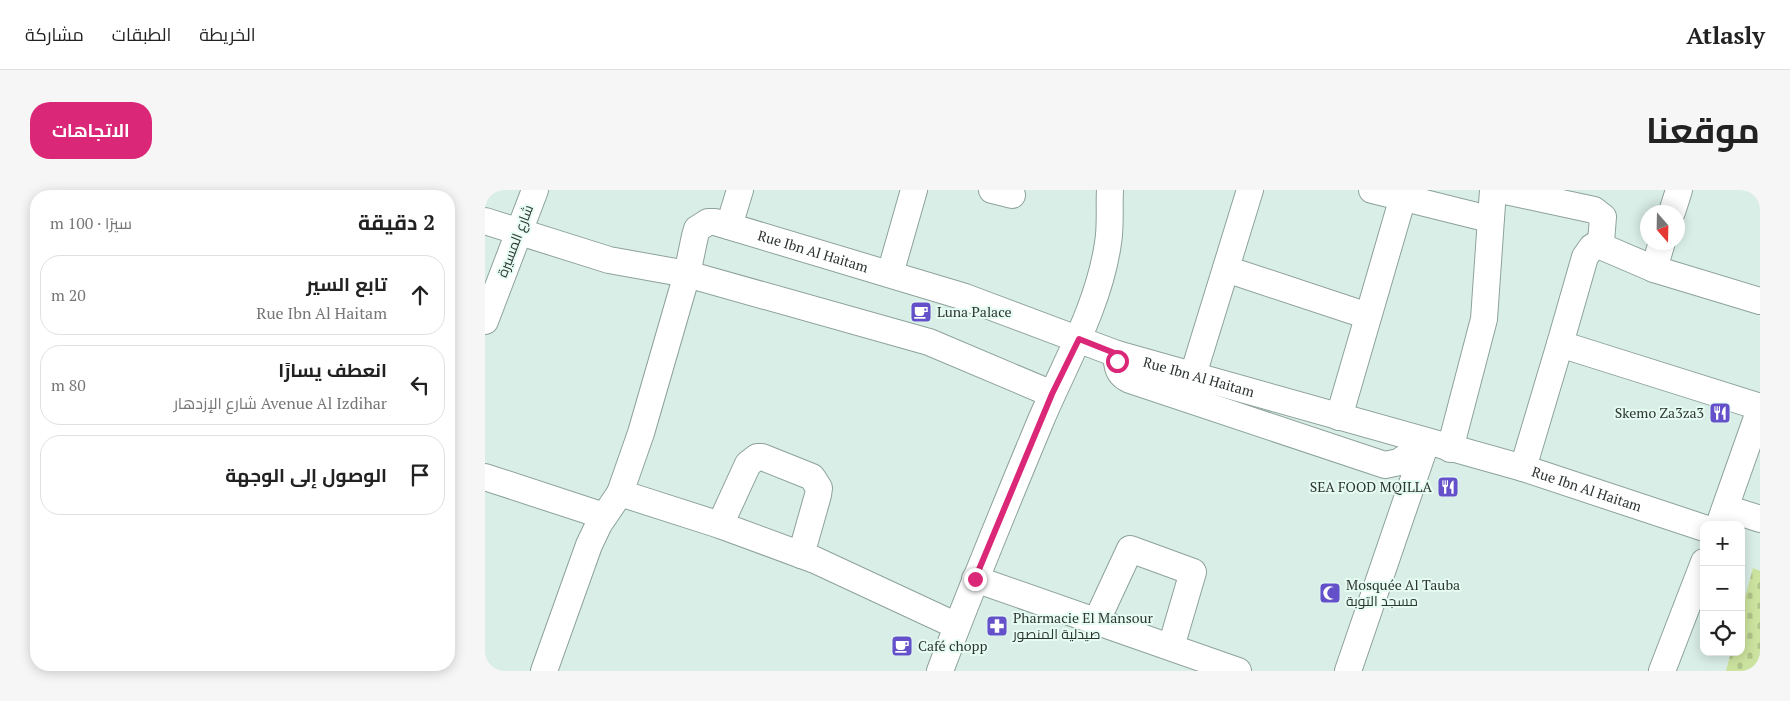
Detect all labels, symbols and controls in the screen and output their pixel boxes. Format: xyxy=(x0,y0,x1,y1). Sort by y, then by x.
text: Atlasly xyxy=(1686,19,1765,51)
text: مشاركة xyxy=(25,22,84,46)
text: الطبقات xyxy=(112,22,171,46)
text: الخريطة xyxy=(199,22,256,46)
button: الاتجاهات xyxy=(30,102,152,159)
text: موقعنا xyxy=(1646,107,1760,153)
street label: شارع المسيرة xyxy=(492,202,537,280)
north arrow xyxy=(1640,205,1685,250)
text: 2 دقيقة xyxy=(358,208,435,236)
text: سيرًا · 100 m xyxy=(50,212,132,234)
street label: Rue Ibn Al Haitam xyxy=(756,225,871,276)
text: تابع السير xyxy=(306,271,387,296)
icon: ahead xyxy=(406,281,434,309)
text: 20 m xyxy=(51,284,86,306)
cafe icon: Luna Palace xyxy=(909,300,933,324)
text: Rue Ibn Al Haitam xyxy=(256,302,387,324)
place label: Luna Palace xyxy=(937,302,1012,321)
route start xyxy=(1106,350,1129,373)
street label: Rue Ibn Al Haitam xyxy=(1141,352,1257,401)
text: انعطف يسارًا xyxy=(278,357,387,382)
icon: left xyxy=(406,371,434,399)
text: 80 m xyxy=(51,374,86,396)
text: Avenue Al Izdihar شارع الإزدهار xyxy=(174,392,387,414)
restaurant icon: Skemo Za3za3 xyxy=(1708,401,1732,425)
place label: Skemo Za3za3 xyxy=(1615,403,1704,422)
icon: arrive xyxy=(406,461,434,489)
text: الوصول إلى الوجهة xyxy=(225,462,387,487)
street label: Rue Ibn Al Haitam xyxy=(1530,462,1644,516)
restaurant icon: SEA FOOD MQILLA xyxy=(1436,475,1460,499)
place label: SEA FOOD MQILLA xyxy=(1310,477,1432,496)
map controls xyxy=(1700,521,1745,656)
button: + xyxy=(1700,521,1745,566)
button: − xyxy=(1700,566,1745,611)
route end xyxy=(964,568,987,591)
place label: Mosquée Al Tauba مسجد التوبة xyxy=(1346,575,1460,610)
mosque icon: Mosquée Al Tauba مسجد التوبة xyxy=(1318,581,1342,605)
place label: Pharmacie El Mansour صيدلية المنصور xyxy=(1012,608,1153,643)
button: locate xyxy=(1700,611,1745,656)
pharmacy icon: Pharmacie El Mansour صيدلية المنصور xyxy=(985,614,1009,638)
cafe icon: Café chopp xyxy=(890,634,914,658)
place label: Café chopp xyxy=(918,636,987,655)

